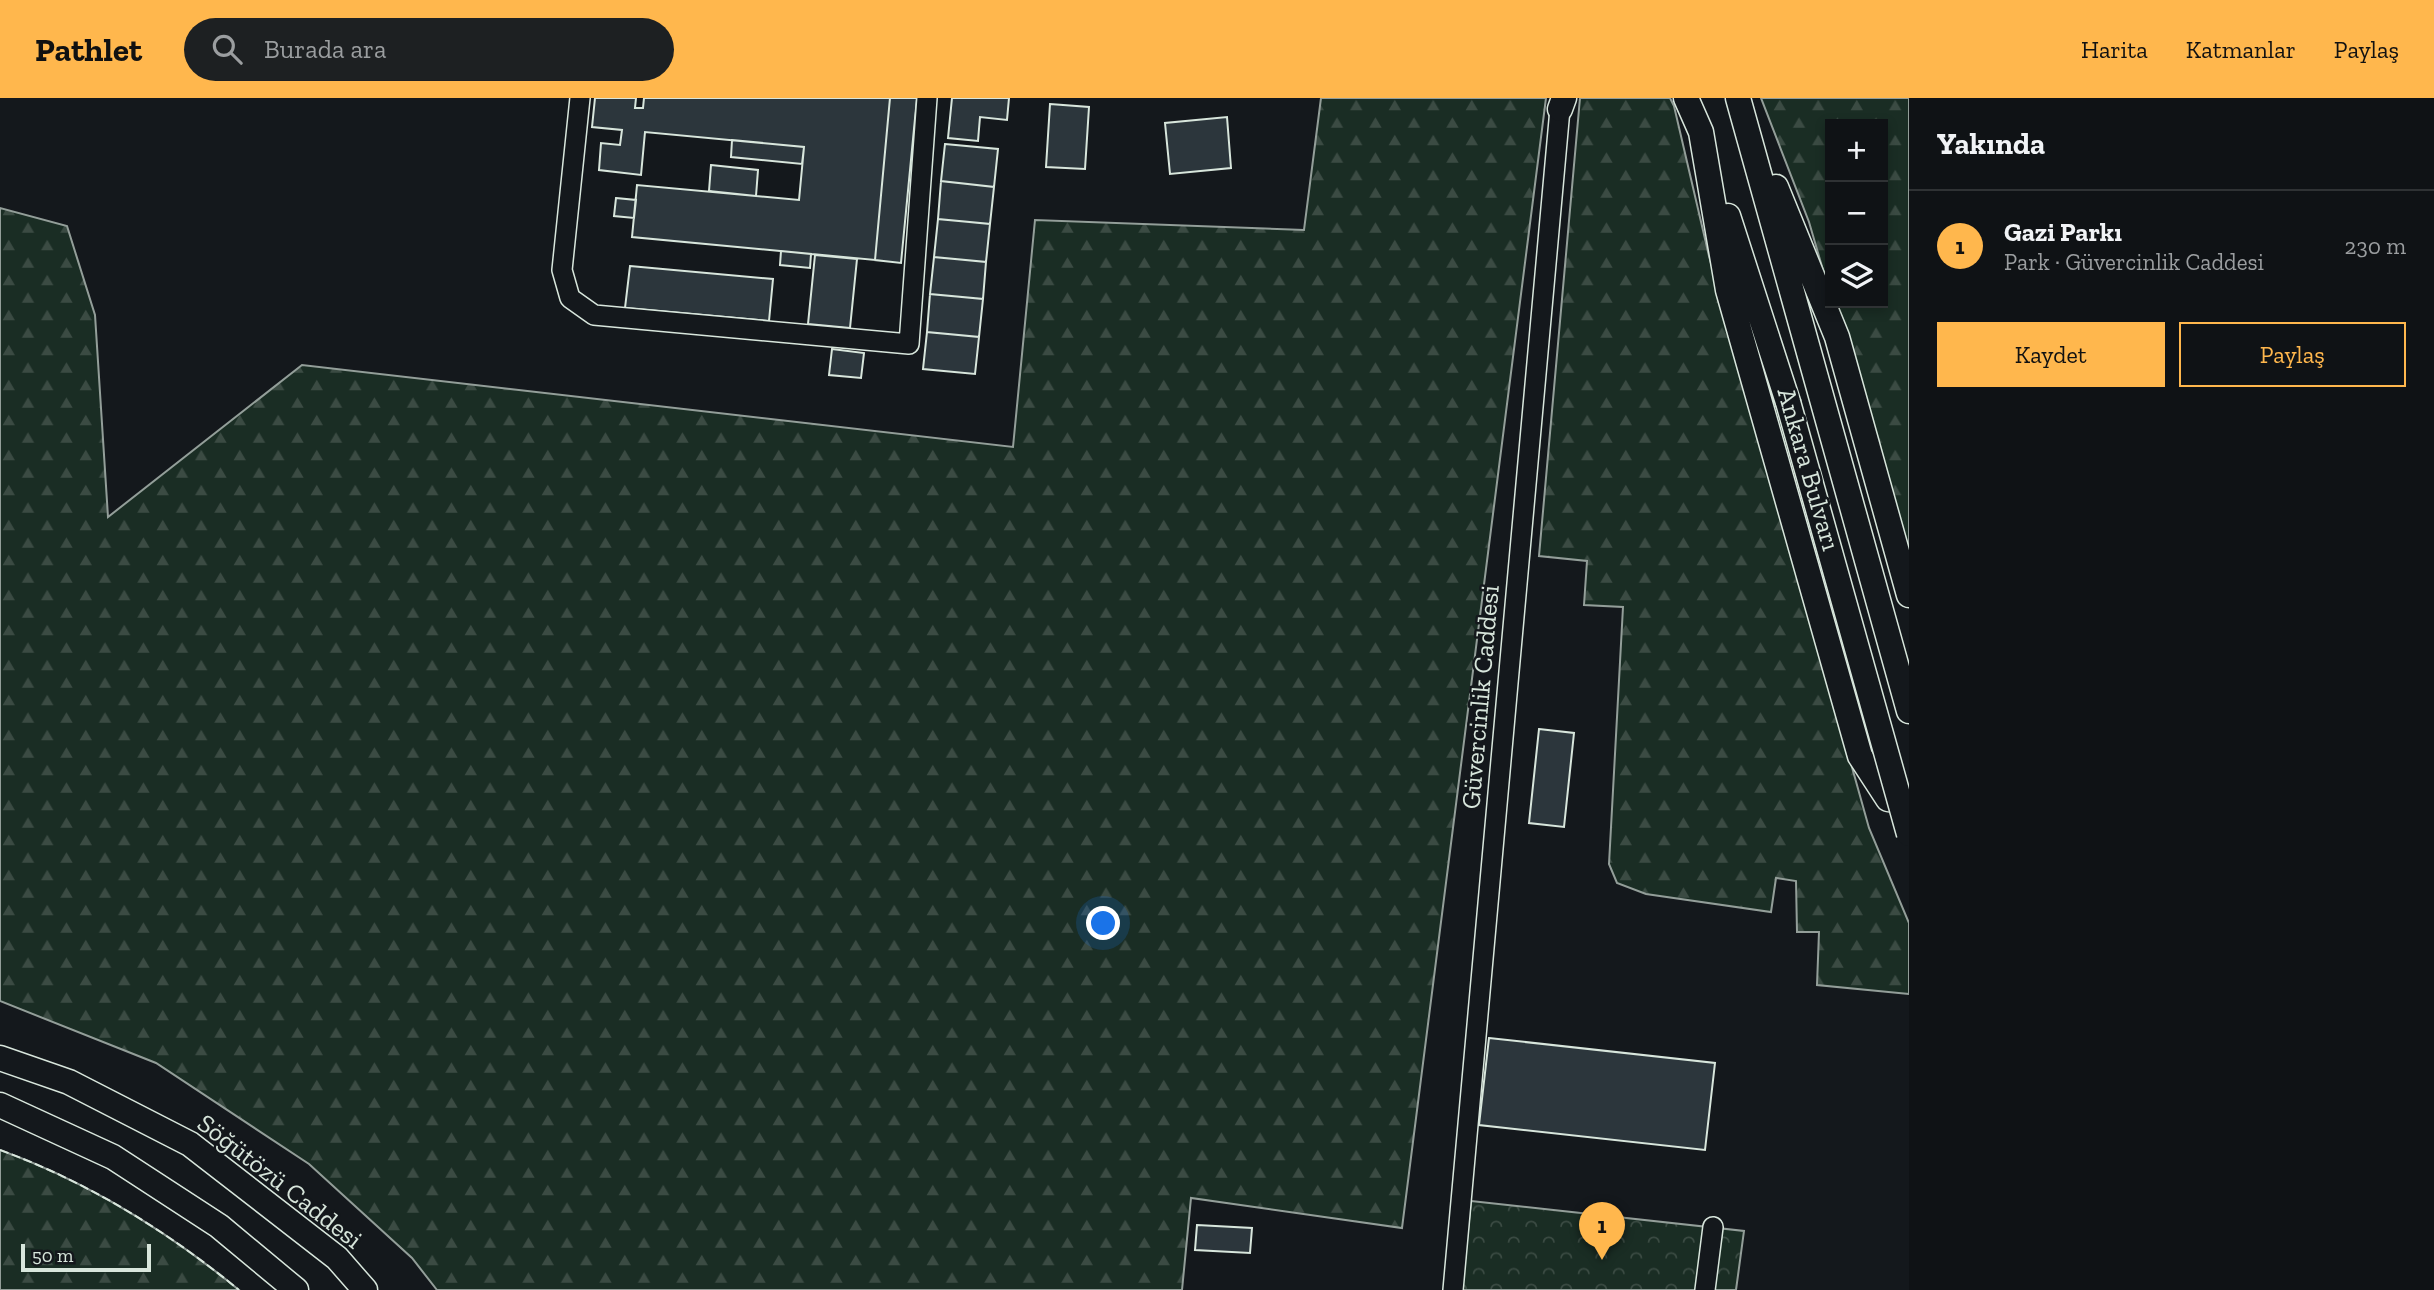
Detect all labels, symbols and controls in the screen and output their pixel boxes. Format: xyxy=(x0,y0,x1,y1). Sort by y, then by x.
search box xyxy=(184,18,674,81)
text: Pathlet xyxy=(35,30,142,69)
icon: search xyxy=(208,30,246,68)
text: Burada ara xyxy=(264,33,387,65)
text: Harita xyxy=(2081,35,2148,64)
text: Katmanlar xyxy=(2186,35,2296,64)
text: Paylaş xyxy=(2334,35,2399,64)
map controls xyxy=(1825,119,1888,308)
button: + xyxy=(1825,119,1888,182)
text: Yakında xyxy=(1937,126,2045,162)
button: − xyxy=(1825,182,1888,245)
text: Gazi Parkı xyxy=(2004,216,2122,248)
text: 1 xyxy=(1955,232,1965,260)
text: 230 m xyxy=(2345,232,2406,260)
button: layers xyxy=(1825,245,1888,308)
text: Park · Güvercinlik Caddesi xyxy=(2004,248,2264,276)
button: Kaydet xyxy=(1937,322,2165,387)
button: Paylaş xyxy=(2179,322,2406,387)
street label: Ankara Bulvarı xyxy=(1770,384,1848,554)
street label: Güvercinlik Caddesi xyxy=(1454,584,1506,810)
your location xyxy=(1086,906,1120,940)
street label: Söğütözü Caddesi xyxy=(191,1107,369,1255)
pin: 1 xyxy=(1579,1202,1625,1260)
scale bar xyxy=(21,1241,150,1273)
text: 50 m xyxy=(32,1244,73,1267)

